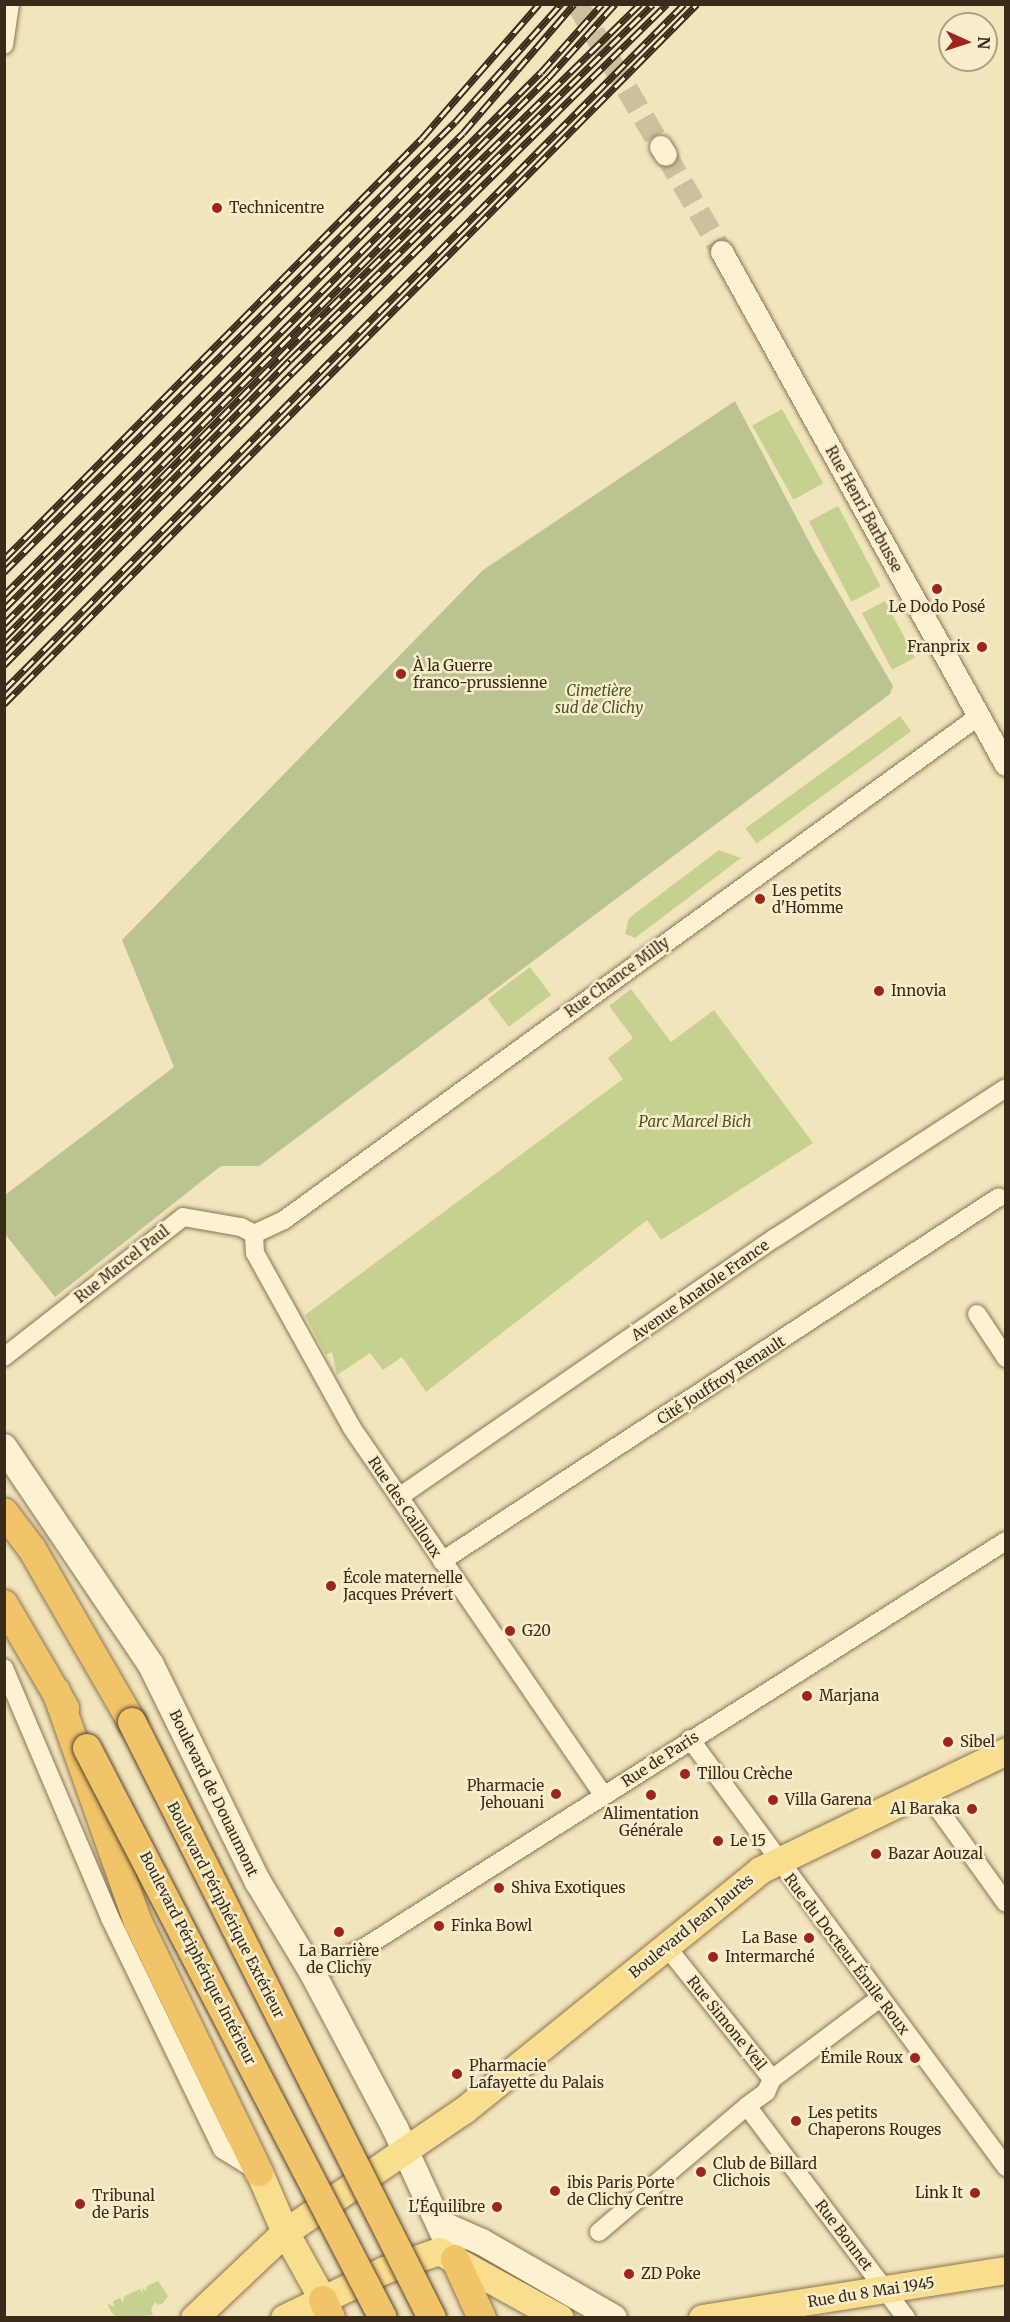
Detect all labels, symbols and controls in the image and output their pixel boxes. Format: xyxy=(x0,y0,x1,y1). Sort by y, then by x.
north arrow xyxy=(938,12,998,72)
text: N xyxy=(974,36,994,50)
place label: Technicentre xyxy=(229,199,324,217)
marker: Technicentre xyxy=(210,201,224,215)
street label: Rue Henri Barbusse xyxy=(822,443,906,575)
marker: Le Dodo Posé xyxy=(930,582,944,596)
place label: Le Dodo Posé xyxy=(889,598,985,616)
place label: Franprix xyxy=(907,638,970,656)
marker: Franprix xyxy=(975,640,989,654)
place label: À la Guerre franco-prussienne xyxy=(413,656,547,691)
marker: À la Guerre franco-prussienne xyxy=(394,667,408,681)
park label: Cimetière sud de Clichy xyxy=(555,681,643,716)
place label: Les petits d'Homme xyxy=(772,881,843,916)
marker: Les petits d'Homme xyxy=(753,892,767,906)
street label: Rue Chance Milly xyxy=(561,933,673,1021)
place label: Innovia xyxy=(891,982,946,1000)
marker: Innovia xyxy=(872,984,886,998)
park label: Parc Marcel Bich xyxy=(639,1113,751,1131)
street label: Rue Marcel Paul xyxy=(71,1222,173,1306)
street label: Avenue Anatole France xyxy=(628,1236,772,1344)
street label: Cité Jouffroy Renault xyxy=(654,1332,788,1428)
street label: Rue des Cailloux xyxy=(365,1453,445,1561)
place label: École maternelle Jacques Prévert xyxy=(343,1568,463,1603)
marker: École maternelle Jacques Prévert xyxy=(324,1579,338,1593)
place label: G20 xyxy=(522,1622,551,1640)
marker: G20 xyxy=(503,1624,517,1638)
place label: Marjana xyxy=(819,1687,879,1705)
marker: Marjana xyxy=(800,1689,814,1703)
street label: Boulevard de Douaumont xyxy=(166,1707,262,1879)
street label: Rue de Paris xyxy=(618,1727,702,1791)
place label: Sibel xyxy=(960,1733,995,1751)
marker: Sibel xyxy=(941,1735,955,1749)
place label: Tillou Crèche xyxy=(697,1765,793,1783)
marker: Tillou Crèche xyxy=(678,1767,692,1781)
place label: Pharmacie Jehouani xyxy=(467,1776,544,1811)
marker: Pharmacie Jehouani xyxy=(549,1787,563,1801)
marker: Alimentation Générale xyxy=(644,1788,658,1802)
place label: Villa Garena xyxy=(785,1791,872,1809)
marker: Villa Garena xyxy=(766,1793,780,1807)
street label: Boulevard Périphérique Extérieur xyxy=(163,1799,289,2021)
place label: Al Baraka xyxy=(890,1800,960,1818)
marker: Al Baraka xyxy=(965,1802,979,1816)
place label: Alimentation Générale xyxy=(603,1804,699,1839)
place label: Le 15 xyxy=(730,1832,766,1850)
marker: Le 15 xyxy=(711,1834,725,1848)
place label: Bazar Aouzal xyxy=(888,1845,983,1863)
marker: Bazar Aouzal xyxy=(869,1847,883,1861)
street label: Boulevard Périphérique Intérieur xyxy=(136,1848,260,2068)
street label: Boulevard Jean Jaurès xyxy=(625,1870,757,1982)
street label: Rue du Docteur Émile Roux xyxy=(781,1870,913,2038)
place label: Shiva Exotiques xyxy=(511,1879,626,1897)
marker: Shiva Exotiques xyxy=(492,1881,506,1895)
place label: Finka Bowl xyxy=(451,1917,532,1935)
marker: Finka Bowl xyxy=(432,1919,446,1933)
marker: La Barrière de Clichy xyxy=(332,1925,346,1939)
place label: La Base xyxy=(742,1929,797,1947)
marker: La Base xyxy=(802,1931,816,1945)
place label: La Barrière de Clichy xyxy=(299,1941,379,1976)
place label: Intermarché xyxy=(725,1948,815,1966)
marker: Intermarché xyxy=(706,1950,720,1964)
street label: Rue Simone Veil xyxy=(684,1972,770,2074)
place label: Émile Roux xyxy=(820,2049,903,2067)
marker: Émile Roux xyxy=(908,2051,922,2065)
place label: Pharmacie Lafayette du Palais xyxy=(469,2056,604,2091)
marker: Pharmacie Lafayette du Palais xyxy=(450,2067,464,2081)
place label: Les petits Chaperons Rouges xyxy=(808,2103,941,2138)
marker: Les petits Chaperons Rouges xyxy=(789,2114,803,2128)
place label: Club de Billard Clichois xyxy=(713,2154,817,2189)
marker: Club de Billard Clichois xyxy=(694,2165,708,2179)
place label: ibis Paris Porte de Clichy Centre xyxy=(567,2173,683,2208)
marker: ibis Paris Porte de Clichy Centre xyxy=(548,2184,562,2198)
place label: Link It xyxy=(915,2184,963,2202)
place label: Tribunal de Paris xyxy=(92,2186,155,2221)
marker: Link It xyxy=(968,2186,982,2200)
street label: Rue Bonnet xyxy=(812,2196,876,2274)
marker: Tribunal de Paris xyxy=(73,2197,87,2211)
place label: L'Équilibre xyxy=(408,2198,485,2216)
marker: L'Équilibre xyxy=(490,2200,504,2214)
place label: ZD Poke xyxy=(641,2265,700,2283)
marker: ZD Poke xyxy=(622,2267,636,2281)
street label: Rue du 8 Mai 1945 xyxy=(806,2273,936,2311)

